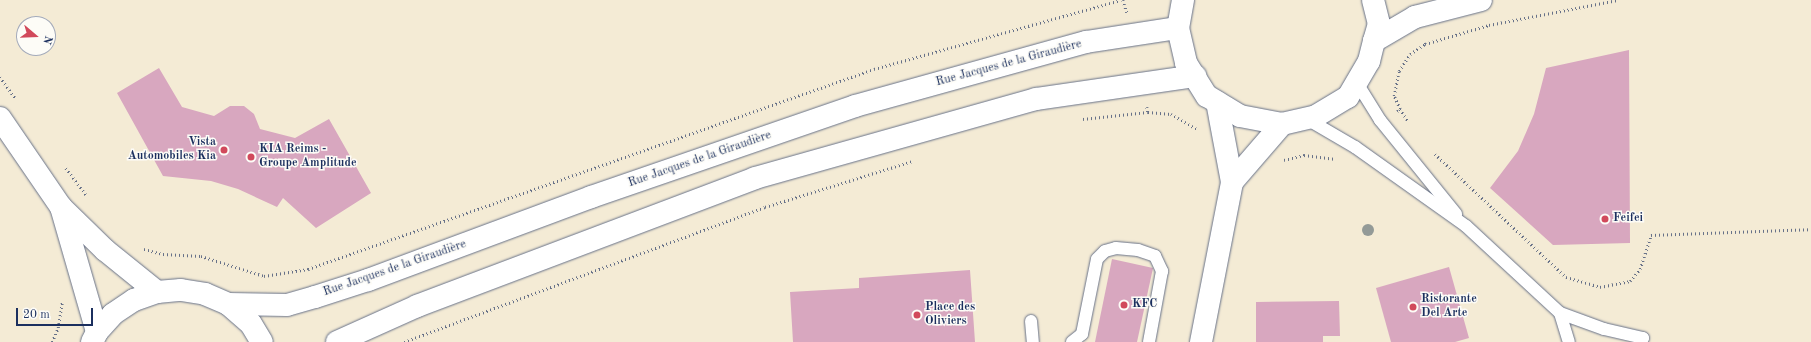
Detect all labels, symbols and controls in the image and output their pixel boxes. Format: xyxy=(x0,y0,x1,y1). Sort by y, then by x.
north arrow xyxy=(16,16,56,56)
text: N xyxy=(40,34,53,46)
street label: Rue Jacques de la Giraudière xyxy=(935,38,1083,90)
street label: Rue Jacques de la Giraudière xyxy=(627,129,773,191)
place label: Vista Automobiles Kia xyxy=(128,136,216,164)
place label: KIA Reims - Groupe Amplitude xyxy=(259,143,357,171)
marker: Vista Automobiles Kia xyxy=(219,145,229,155)
marker: KIA Reims - Groupe Amplitude xyxy=(246,152,256,162)
place label: Feifei xyxy=(1613,212,1643,226)
marker: Feifei xyxy=(1600,214,1610,224)
street label: Rue Jacques de la Giraudière xyxy=(322,238,468,300)
place label: Ristorante Del Arte xyxy=(1421,293,1477,321)
place label: KFC xyxy=(1132,298,1157,312)
scale bar xyxy=(18,300,95,326)
marker: KFC xyxy=(1119,300,1129,310)
place label: Place des Oliviers xyxy=(925,301,975,329)
marker: Ristorante Del Arte xyxy=(1408,302,1418,312)
text: 20 m xyxy=(23,309,50,321)
marker: Place des Oliviers xyxy=(912,310,922,320)

